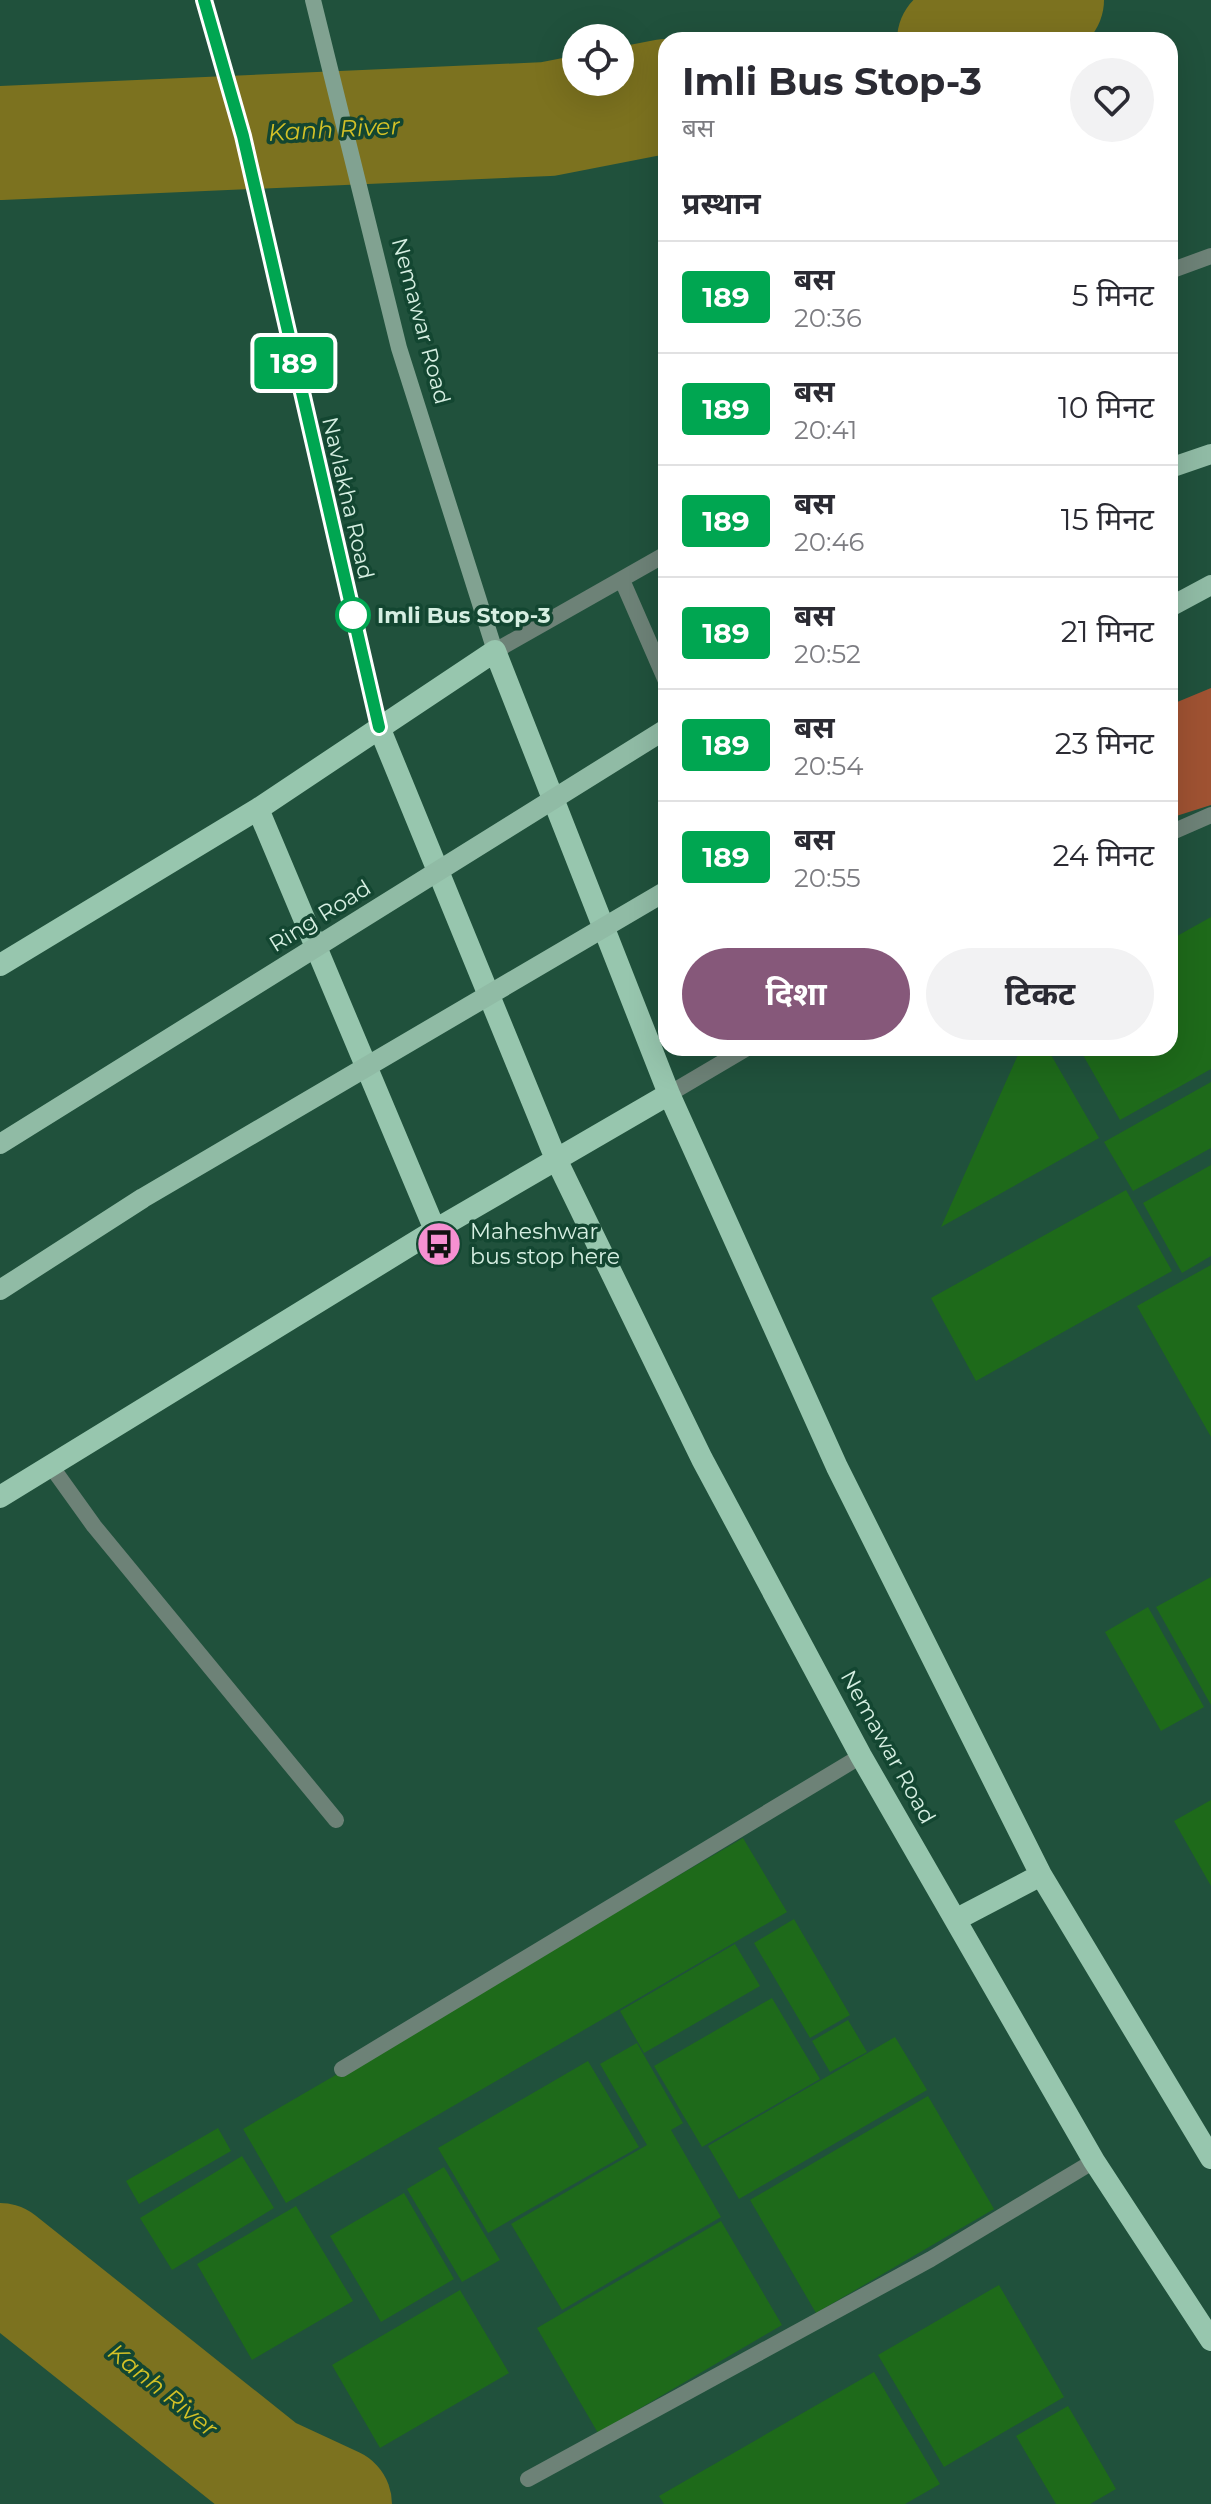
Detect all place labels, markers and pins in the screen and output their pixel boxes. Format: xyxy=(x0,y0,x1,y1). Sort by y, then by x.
marker: Imli Bus Stop-3 xyxy=(336,598,370,632)
place label: Imli Bus Stop-3 xyxy=(377,602,551,629)
place label: Maheshwar bus stop here xyxy=(470,1218,620,1270)
bus stop icon: Maheshwar bus stop here xyxy=(415,1220,463,1268)

